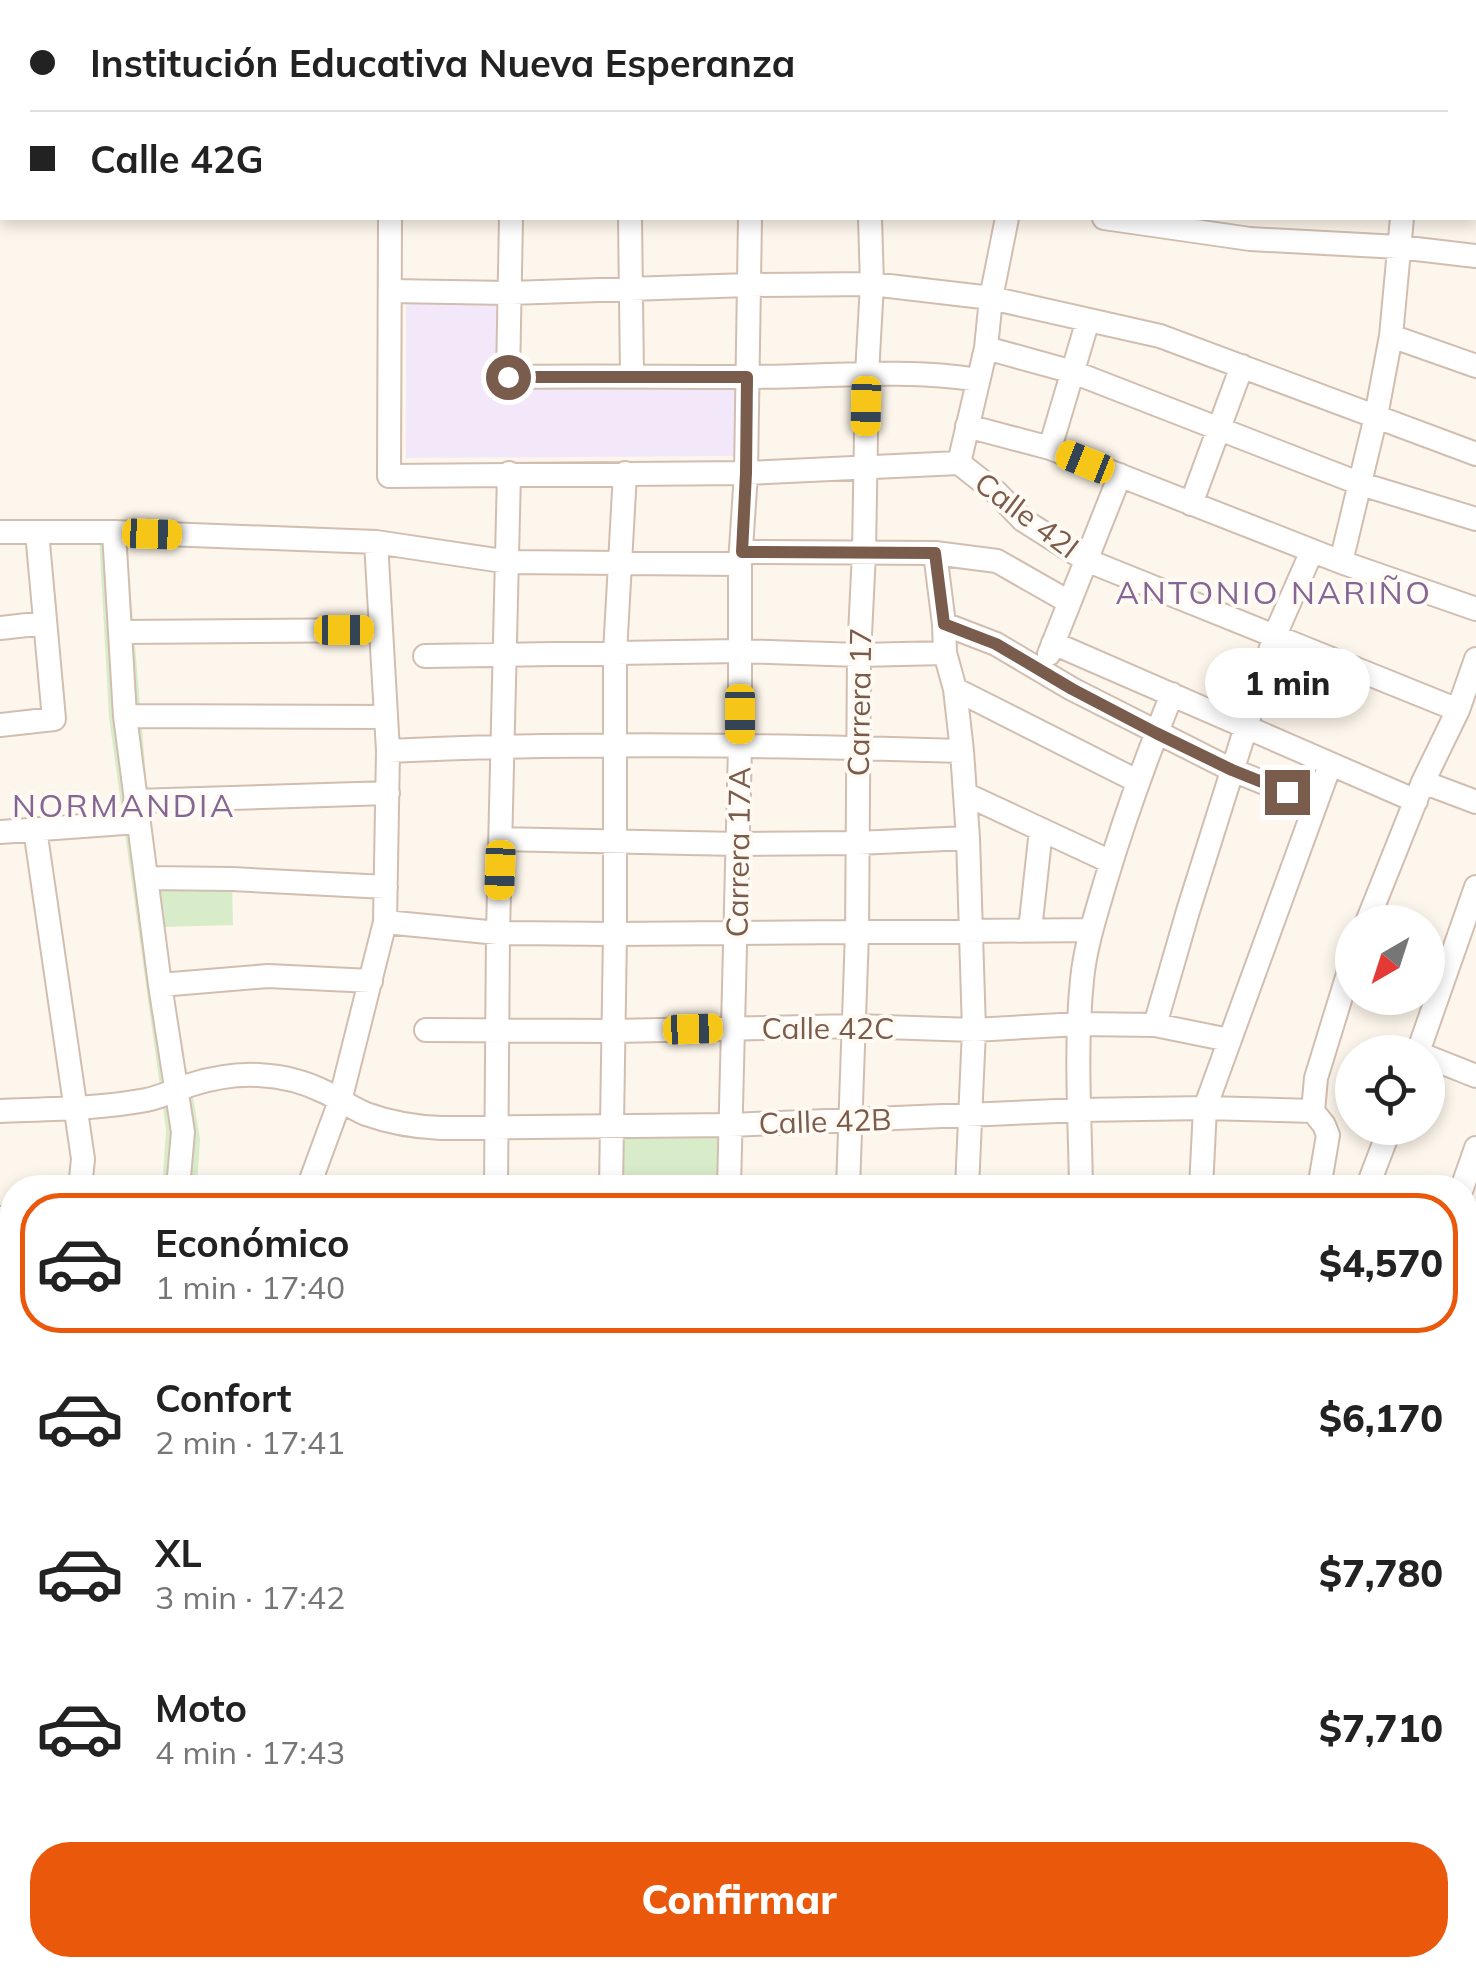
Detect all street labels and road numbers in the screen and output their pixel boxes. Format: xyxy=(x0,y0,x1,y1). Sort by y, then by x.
street label: Calle 42I xyxy=(968,464,1086,566)
street label: Carrera 17 xyxy=(839,627,879,777)
street label: Carrera 17A xyxy=(718,766,758,938)
street label: Calle 42C xyxy=(762,1009,894,1047)
street label: Calle 42B xyxy=(758,1100,892,1142)

